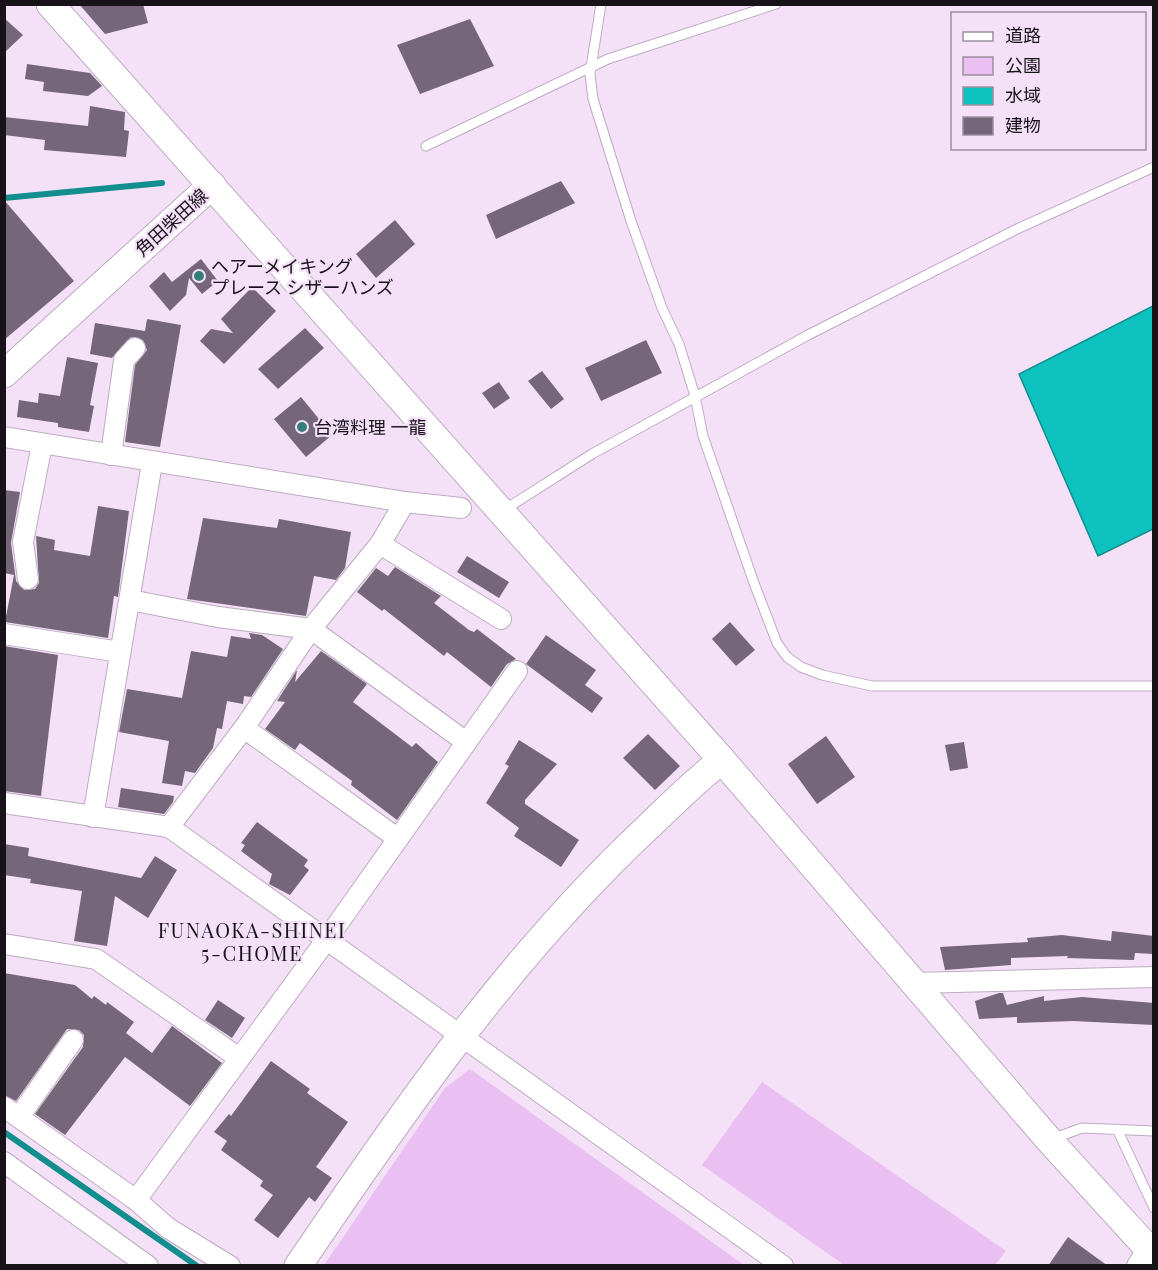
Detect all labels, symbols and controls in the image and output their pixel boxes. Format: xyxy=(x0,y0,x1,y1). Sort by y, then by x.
legend xyxy=(951,12,1146,150)
text: 道路 xyxy=(1005,23,1041,47)
text: 公園 xyxy=(1005,53,1041,77)
text: 水域 xyxy=(1005,83,1041,107)
text: 建物 xyxy=(1005,113,1041,137)
street label: 角田柴田線 xyxy=(130,183,212,261)
place label: ヘアーメイキング プレース シザーハンズ xyxy=(211,254,394,299)
marker: ヘアーメイキング プレース シザーハンズ xyxy=(192,269,206,283)
place label: 台湾料理 一龍 xyxy=(314,415,426,439)
marker: 台湾料理 一龍 xyxy=(295,420,309,434)
district label: FUNAOKA-SHINEI 5-CHOME xyxy=(158,916,346,966)

